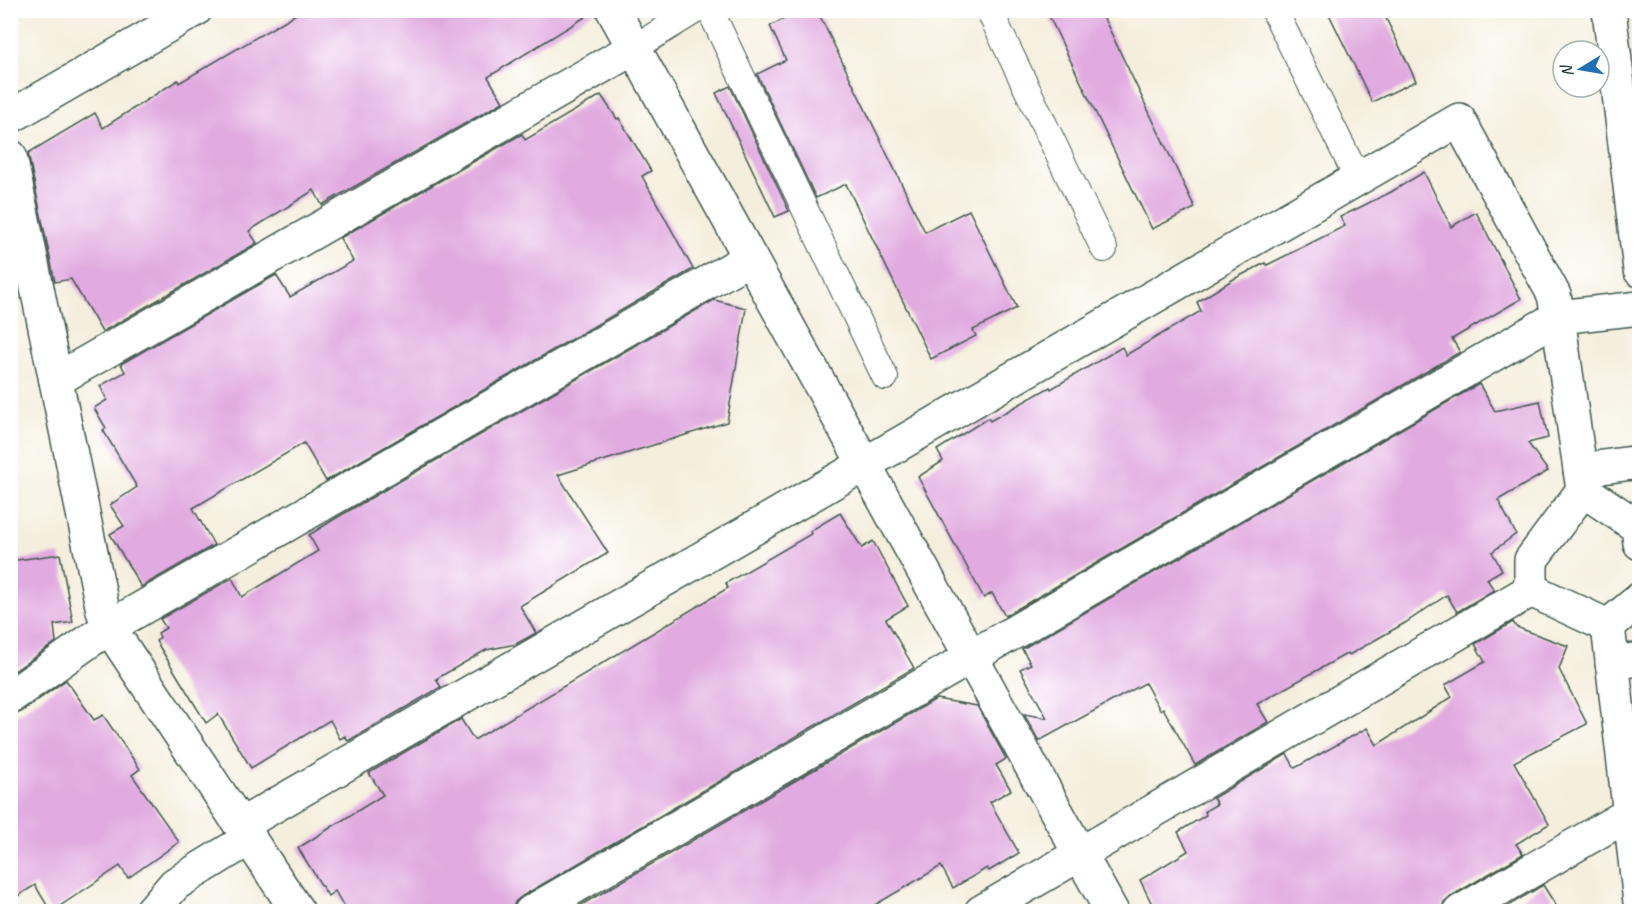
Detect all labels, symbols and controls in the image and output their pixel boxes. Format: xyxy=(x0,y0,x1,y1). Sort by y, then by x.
north arrow xyxy=(1551,39,1611,99)
text: N xyxy=(1556,62,1578,78)

